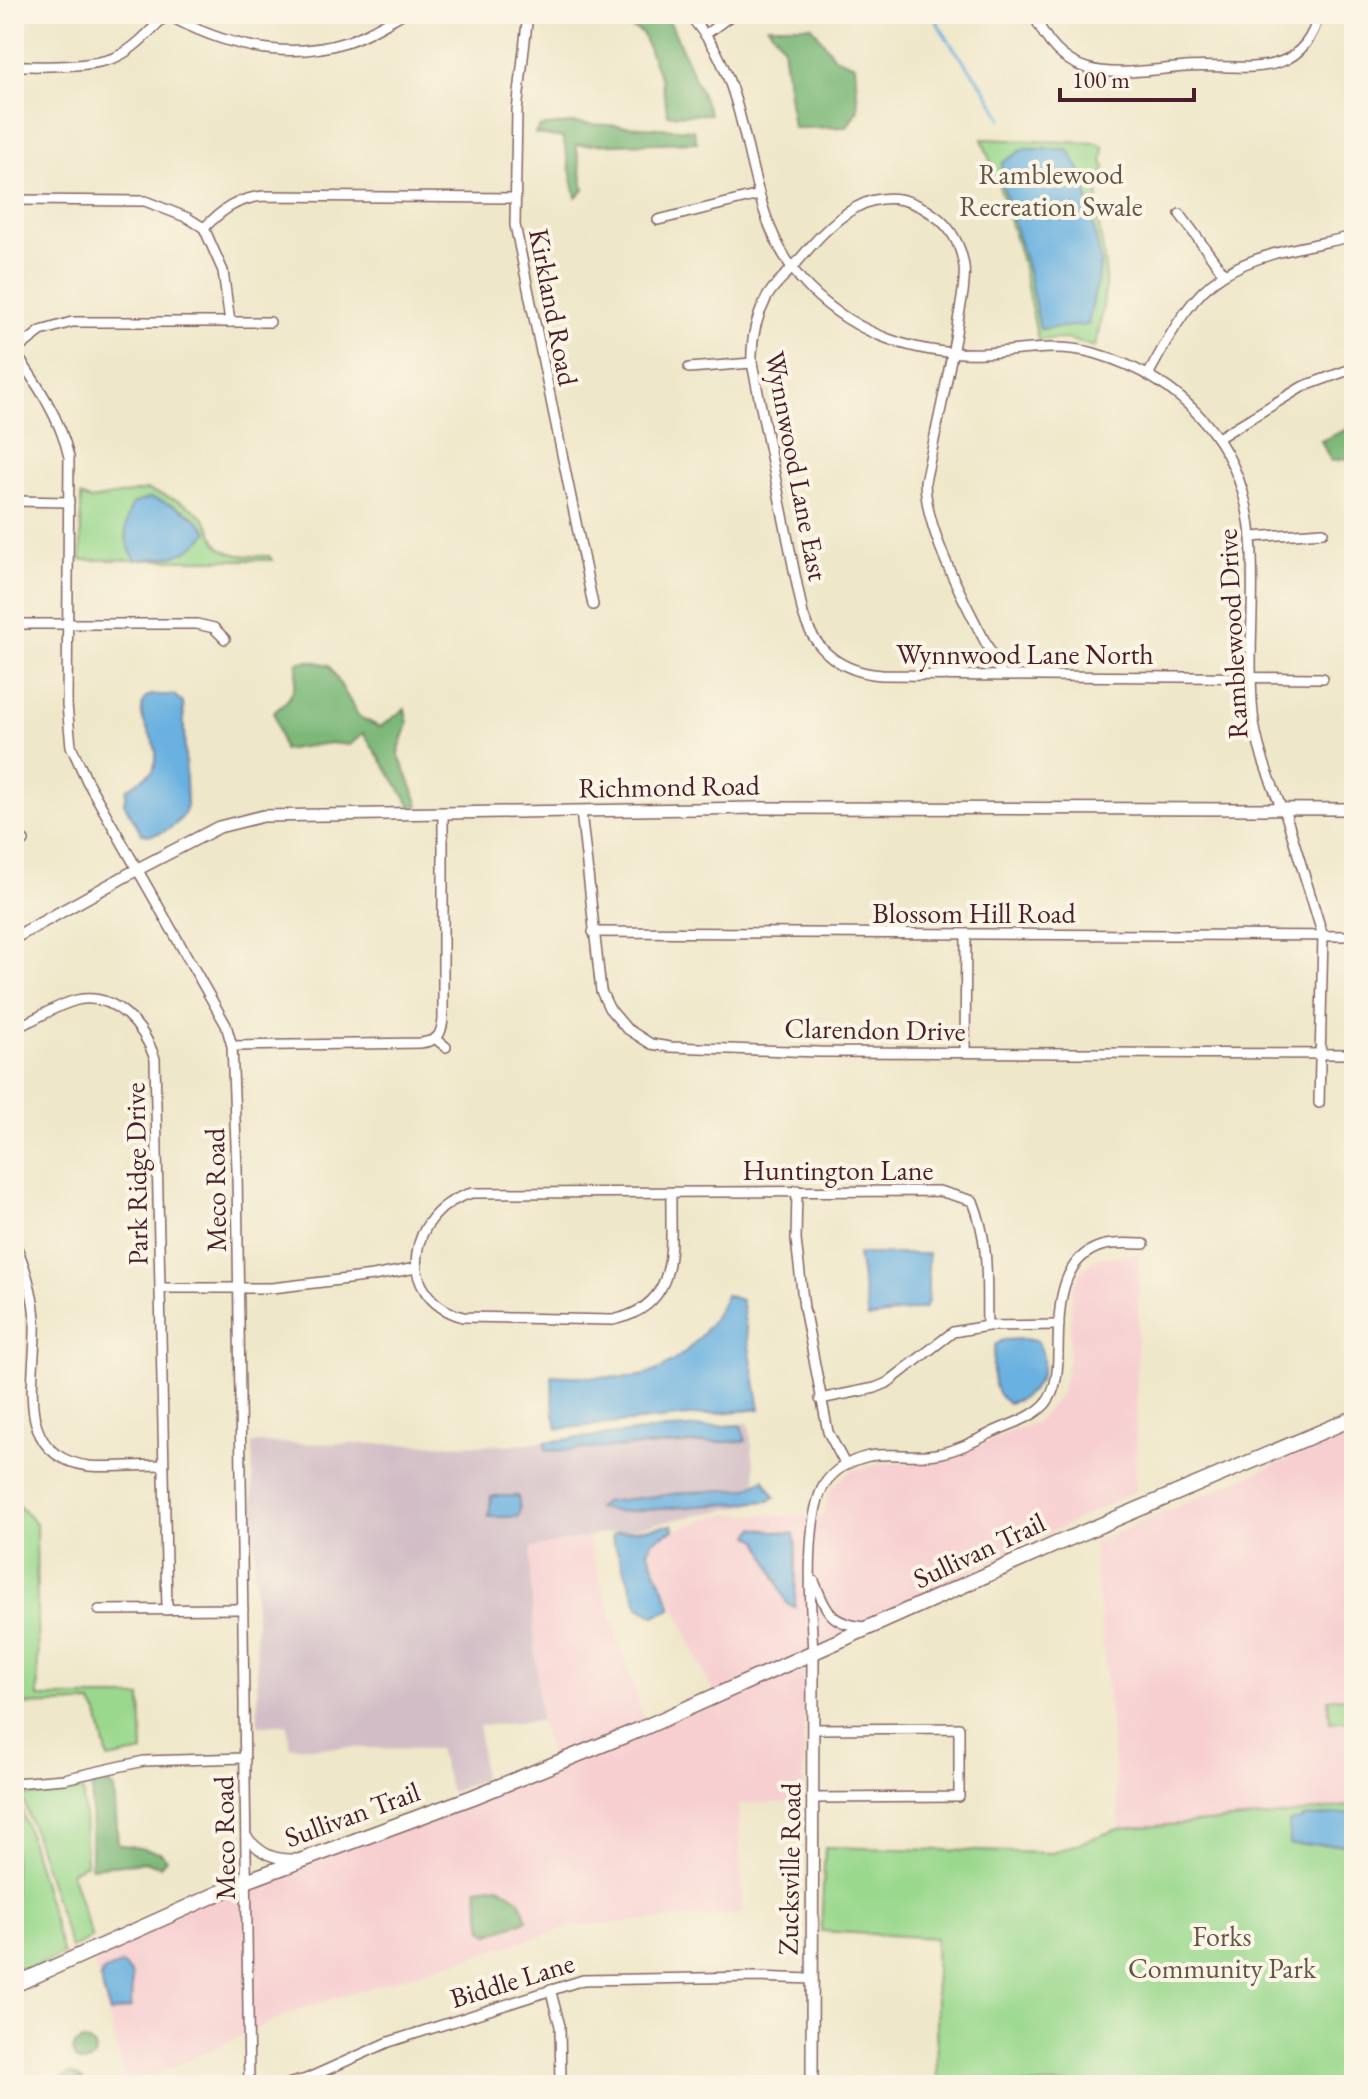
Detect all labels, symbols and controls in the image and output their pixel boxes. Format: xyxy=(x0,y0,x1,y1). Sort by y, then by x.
scale bar xyxy=(1060,52,1194,102)
text: 100 m xyxy=(1072,64,1130,95)
park label: Ramblewood Recreation Swale xyxy=(959,156,1143,224)
street label: Kirkland Road xyxy=(521,225,587,390)
street label: Wynnwood Lane East xyxy=(757,348,837,584)
street label: Ramblewood Drive xyxy=(1209,528,1255,740)
street label: Wynnwood Lane North xyxy=(896,636,1154,672)
street label: Richmond Road xyxy=(578,766,761,806)
street label: Blossom Hill Road xyxy=(872,895,1077,931)
street label: Clarendon Drive xyxy=(784,1009,966,1049)
street label: Park Ridge Drive xyxy=(116,1082,156,1266)
street label: Meco Road xyxy=(196,1127,234,1252)
street label: Huntington Lane xyxy=(742,1152,934,1188)
street label: Sullivan Trail xyxy=(907,1504,1051,1596)
street label: Sullivan Trail xyxy=(279,1773,425,1855)
street label: Meco Road xyxy=(205,1775,243,1900)
street label: Zucksville Road xyxy=(769,1781,809,1956)
park label: Forks Community Park xyxy=(1128,1918,1317,1986)
street label: Biddle Lane xyxy=(445,1944,579,2016)

